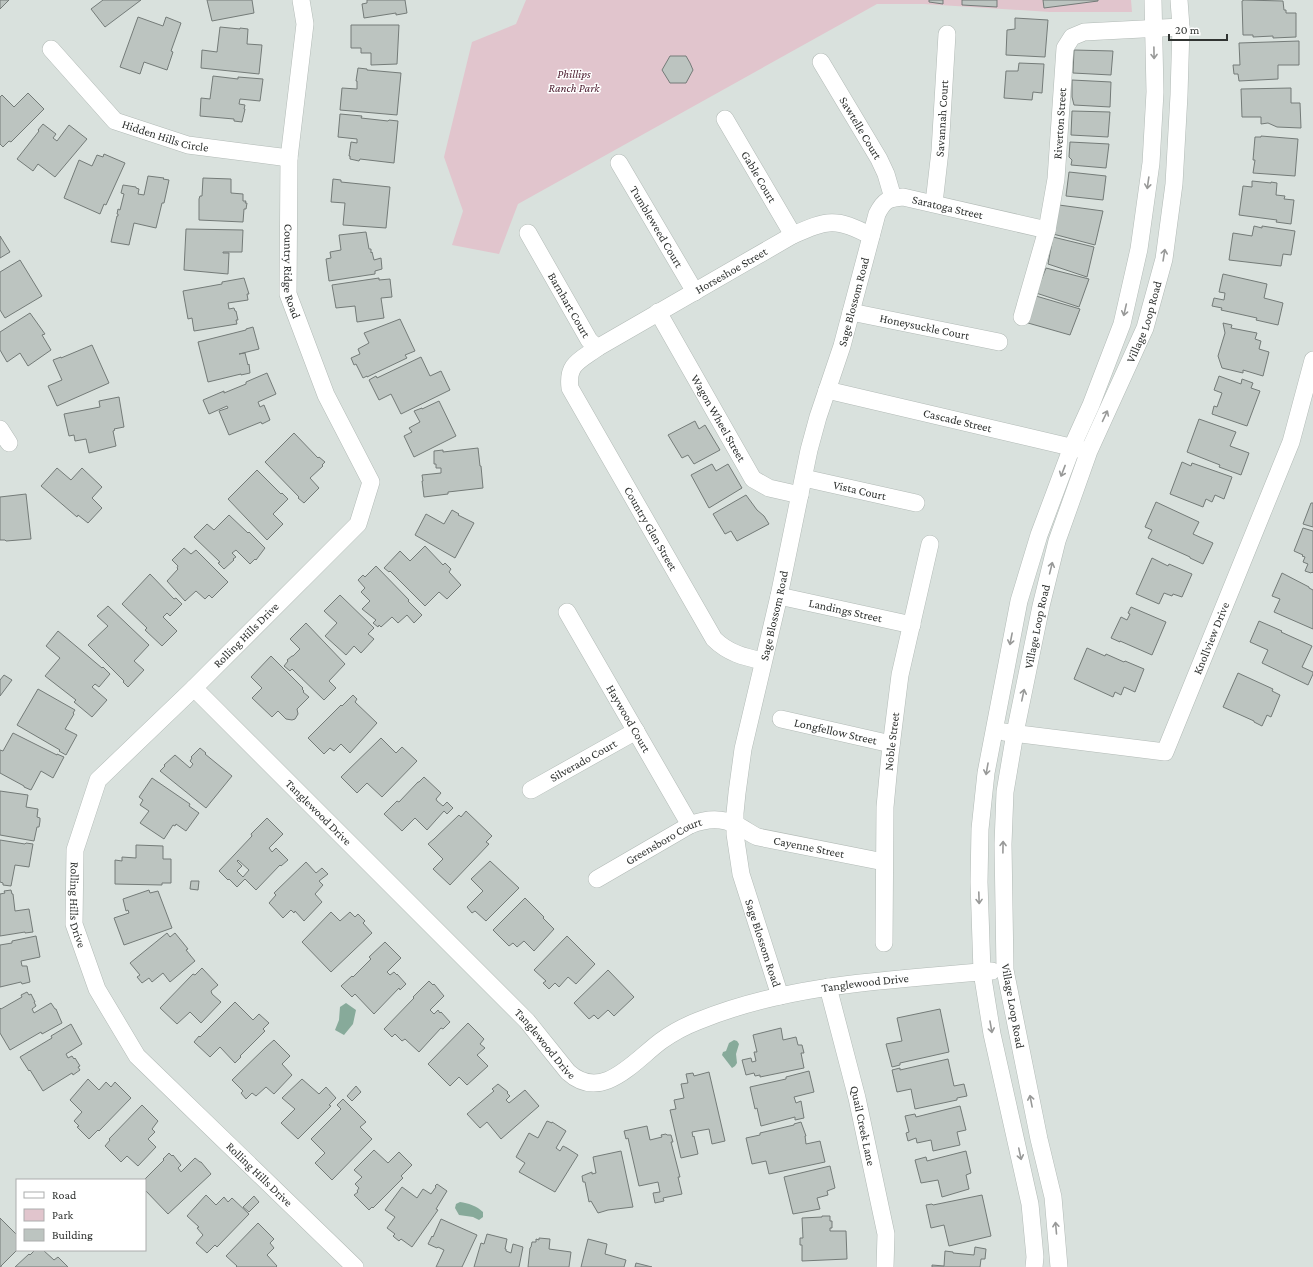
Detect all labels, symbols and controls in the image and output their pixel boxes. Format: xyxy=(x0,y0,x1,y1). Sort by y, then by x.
scale bar xyxy=(1169,16,1227,42)
text: 20 m xyxy=(1175,23,1200,37)
one-way arrow xyxy=(1150,46,1158,59)
park label: Phillips Ranch Park xyxy=(548,67,600,95)
street label: Savannah Court xyxy=(932,79,951,158)
street label: Riverton Street xyxy=(1050,86,1069,160)
street label: Sawtelle Court xyxy=(836,94,885,163)
street label: Hidden Hills Circle xyxy=(120,117,209,155)
street label: Gable Court xyxy=(738,148,780,206)
one-way arrow xyxy=(1144,176,1152,189)
street label: Tumbleweed Court xyxy=(627,183,687,271)
street label: Saratoga Street xyxy=(911,192,985,222)
street label: Country Ridge Road xyxy=(281,224,304,321)
street label: Horseshoe Street xyxy=(693,244,771,297)
one-way arrow xyxy=(1160,249,1168,262)
street label: Sage Blossom Road xyxy=(835,255,872,348)
street label: Barnhart Court xyxy=(545,270,594,341)
street label: Village Loop Road xyxy=(1123,279,1165,365)
one-way arrow xyxy=(1120,304,1128,317)
street label: Honeysuckle Court xyxy=(879,311,971,343)
street label: Wagon Wheel Street xyxy=(688,372,749,465)
street label: Cascade Street xyxy=(922,406,994,436)
one-way arrow xyxy=(1102,410,1109,422)
one-way arrow xyxy=(1059,464,1067,476)
street label: Vista Court xyxy=(832,478,888,503)
street label: Country Glen Street xyxy=(621,484,681,574)
one-way arrow xyxy=(1047,562,1055,575)
street label: Sage Blossom Road xyxy=(757,569,791,662)
street label: Village Loop Road xyxy=(1021,582,1053,670)
street label: Landings Street xyxy=(807,596,884,626)
street label: Rolling Hills Drive xyxy=(210,599,282,671)
street label: Knollview Drive xyxy=(1190,600,1232,676)
one-way arrow xyxy=(1007,633,1015,646)
street label: Haywood Court xyxy=(603,682,654,756)
one-way arrow xyxy=(1019,689,1027,702)
street label: Noble Street xyxy=(882,710,902,771)
street label: Longfellow Street xyxy=(793,715,879,748)
street label: Silverado Court xyxy=(547,736,620,785)
one-way arrow xyxy=(982,762,990,775)
street label: Tanglewood Drive xyxy=(282,776,354,848)
street label: Greensboro Court xyxy=(623,814,704,868)
street label: Cayenne Street xyxy=(772,833,846,861)
one-way arrow xyxy=(999,841,1007,854)
street label: Rolling Hills Drive xyxy=(67,862,89,950)
one-way arrow xyxy=(976,891,983,904)
street label: Sage Blossom Road xyxy=(742,897,784,989)
street label: Village Loop Road xyxy=(999,963,1027,1050)
street label: Tanglewood Drive xyxy=(821,971,909,995)
street label: Tanglewood Drive xyxy=(512,1006,578,1082)
one-way arrow xyxy=(988,1021,996,1034)
street label: Quail Creek Lane xyxy=(847,1084,878,1167)
one-way arrow xyxy=(1026,1094,1034,1107)
street label: Rolling Hills Drive xyxy=(223,1139,295,1210)
one-way arrow xyxy=(1016,1148,1024,1161)
legend xyxy=(16,1179,146,1251)
text: Road xyxy=(52,1188,77,1202)
text: Park xyxy=(52,1208,74,1222)
one-way arrow xyxy=(1052,1222,1060,1235)
text: Building xyxy=(52,1228,93,1242)

